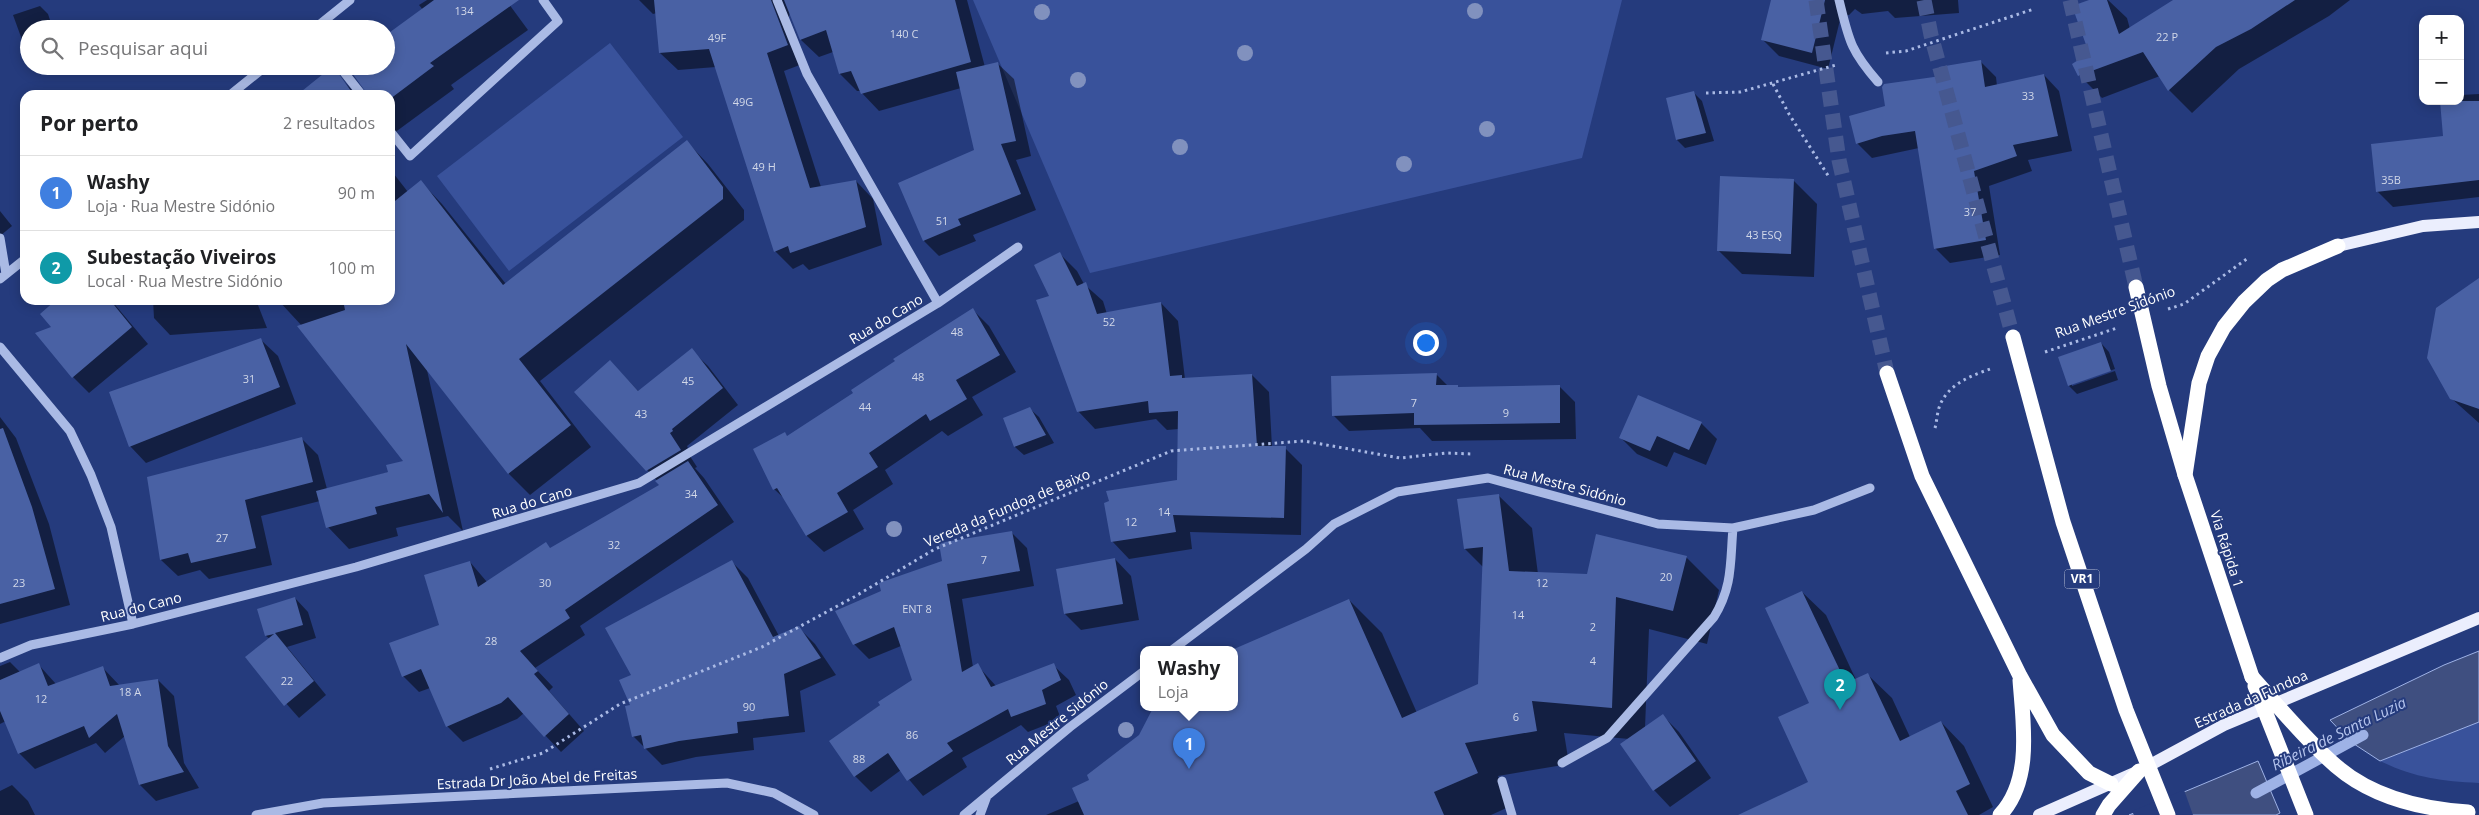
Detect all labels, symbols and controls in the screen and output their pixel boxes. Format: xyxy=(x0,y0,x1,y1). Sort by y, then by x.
house number: 134 xyxy=(455,3,474,18)
map controls xyxy=(2419,15,2464,105)
button: + xyxy=(2419,15,2464,60)
search box xyxy=(20,20,395,75)
house number: 140 C xyxy=(890,26,918,41)
house number: 22 P xyxy=(2156,29,2178,44)
house number: 49F xyxy=(708,30,726,45)
icon: search xyxy=(38,34,66,62)
text: Pesquisar aqui xyxy=(78,35,208,61)
button: − xyxy=(2419,60,2464,105)
house number: 33 xyxy=(2022,88,2034,103)
house number: 49G xyxy=(733,94,753,109)
text: Por perto xyxy=(40,109,139,137)
text: 2 resultados xyxy=(283,112,375,134)
house number: 49 H xyxy=(752,159,776,174)
text: Washy xyxy=(87,169,150,195)
house number: 35B xyxy=(2381,172,2401,187)
text: 1 xyxy=(51,182,61,204)
text: 90 m xyxy=(338,182,375,204)
text: Loja · Rua Mestre Sidónio xyxy=(87,195,275,217)
house number: 37 xyxy=(1964,204,1976,219)
house number: 51 xyxy=(936,213,948,228)
house number: 43 ESQ xyxy=(1746,227,1782,242)
text: Subestação Viveiros xyxy=(87,244,276,270)
text: 2 xyxy=(51,257,61,279)
text: 100 m xyxy=(329,257,375,279)
text: Local · Rua Mestre Sidónio xyxy=(87,270,283,292)
street label: Rua Mestre Sidónio xyxy=(2052,281,2178,342)
street label: Rua do Cano xyxy=(845,289,926,348)
house number: 52 xyxy=(1103,314,1115,329)
house number: 48 xyxy=(951,324,963,339)
your location xyxy=(1413,330,1439,356)
house number: 48 xyxy=(912,369,924,384)
house number: 31 xyxy=(243,371,255,386)
house number: 45 xyxy=(682,373,694,388)
house number: 7 xyxy=(1411,395,1417,410)
house number: 44 xyxy=(859,399,872,414)
house number: 9 xyxy=(1503,405,1509,420)
house number: 43 xyxy=(635,406,647,421)
street label: Rua Mestre Sidónio xyxy=(1501,459,1629,510)
street label: Vereda da Fundoa de Baixo xyxy=(921,464,1093,551)
street label: Rua do Cano xyxy=(489,480,574,523)
house number: 34 xyxy=(685,486,698,501)
house number: 14 xyxy=(1158,504,1171,519)
street label: Via Rápida 1 xyxy=(2206,508,2249,590)
house number: 12 xyxy=(1125,514,1137,529)
house number: 27 xyxy=(216,530,228,545)
house number: 32 xyxy=(608,537,620,552)
house number: 7 xyxy=(981,552,987,567)
house number: 20 xyxy=(1660,569,1672,584)
road number: VR1 xyxy=(2064,570,2100,588)
house number: 23 xyxy=(13,575,25,590)
house number: 30 xyxy=(539,575,551,590)
house number: 12 xyxy=(1536,575,1548,590)
street label: Rua do Cano xyxy=(98,587,183,626)
house number: ENT 8 xyxy=(902,601,932,616)
house number: 14 xyxy=(1512,607,1525,622)
house number: 2 xyxy=(1590,619,1596,634)
house number: 28 xyxy=(485,633,497,648)
popup xyxy=(1140,646,1238,711)
house number: 4 xyxy=(1590,653,1597,668)
text: Washy xyxy=(1158,655,1220,681)
street label: Estrada da Fundoa xyxy=(2191,665,2310,732)
pin: 2 xyxy=(1824,669,1856,710)
house number: 22 xyxy=(281,673,293,688)
street label: Rua Mestre Sidónio xyxy=(1001,674,1112,769)
text: Loja xyxy=(1158,681,1189,703)
house number: 18 A xyxy=(119,684,141,699)
house number: 12 xyxy=(35,691,47,706)
water label: Ribeira de Santa Luzia xyxy=(2268,692,2410,774)
house number: 90 xyxy=(743,699,755,714)
house number: 6 xyxy=(1513,709,1519,724)
house number: 86 xyxy=(906,727,918,742)
pin: 1 xyxy=(1173,728,1205,769)
house number: 88 xyxy=(853,751,865,766)
street label: Estrada Dr João Abel de Freitas xyxy=(436,764,638,793)

